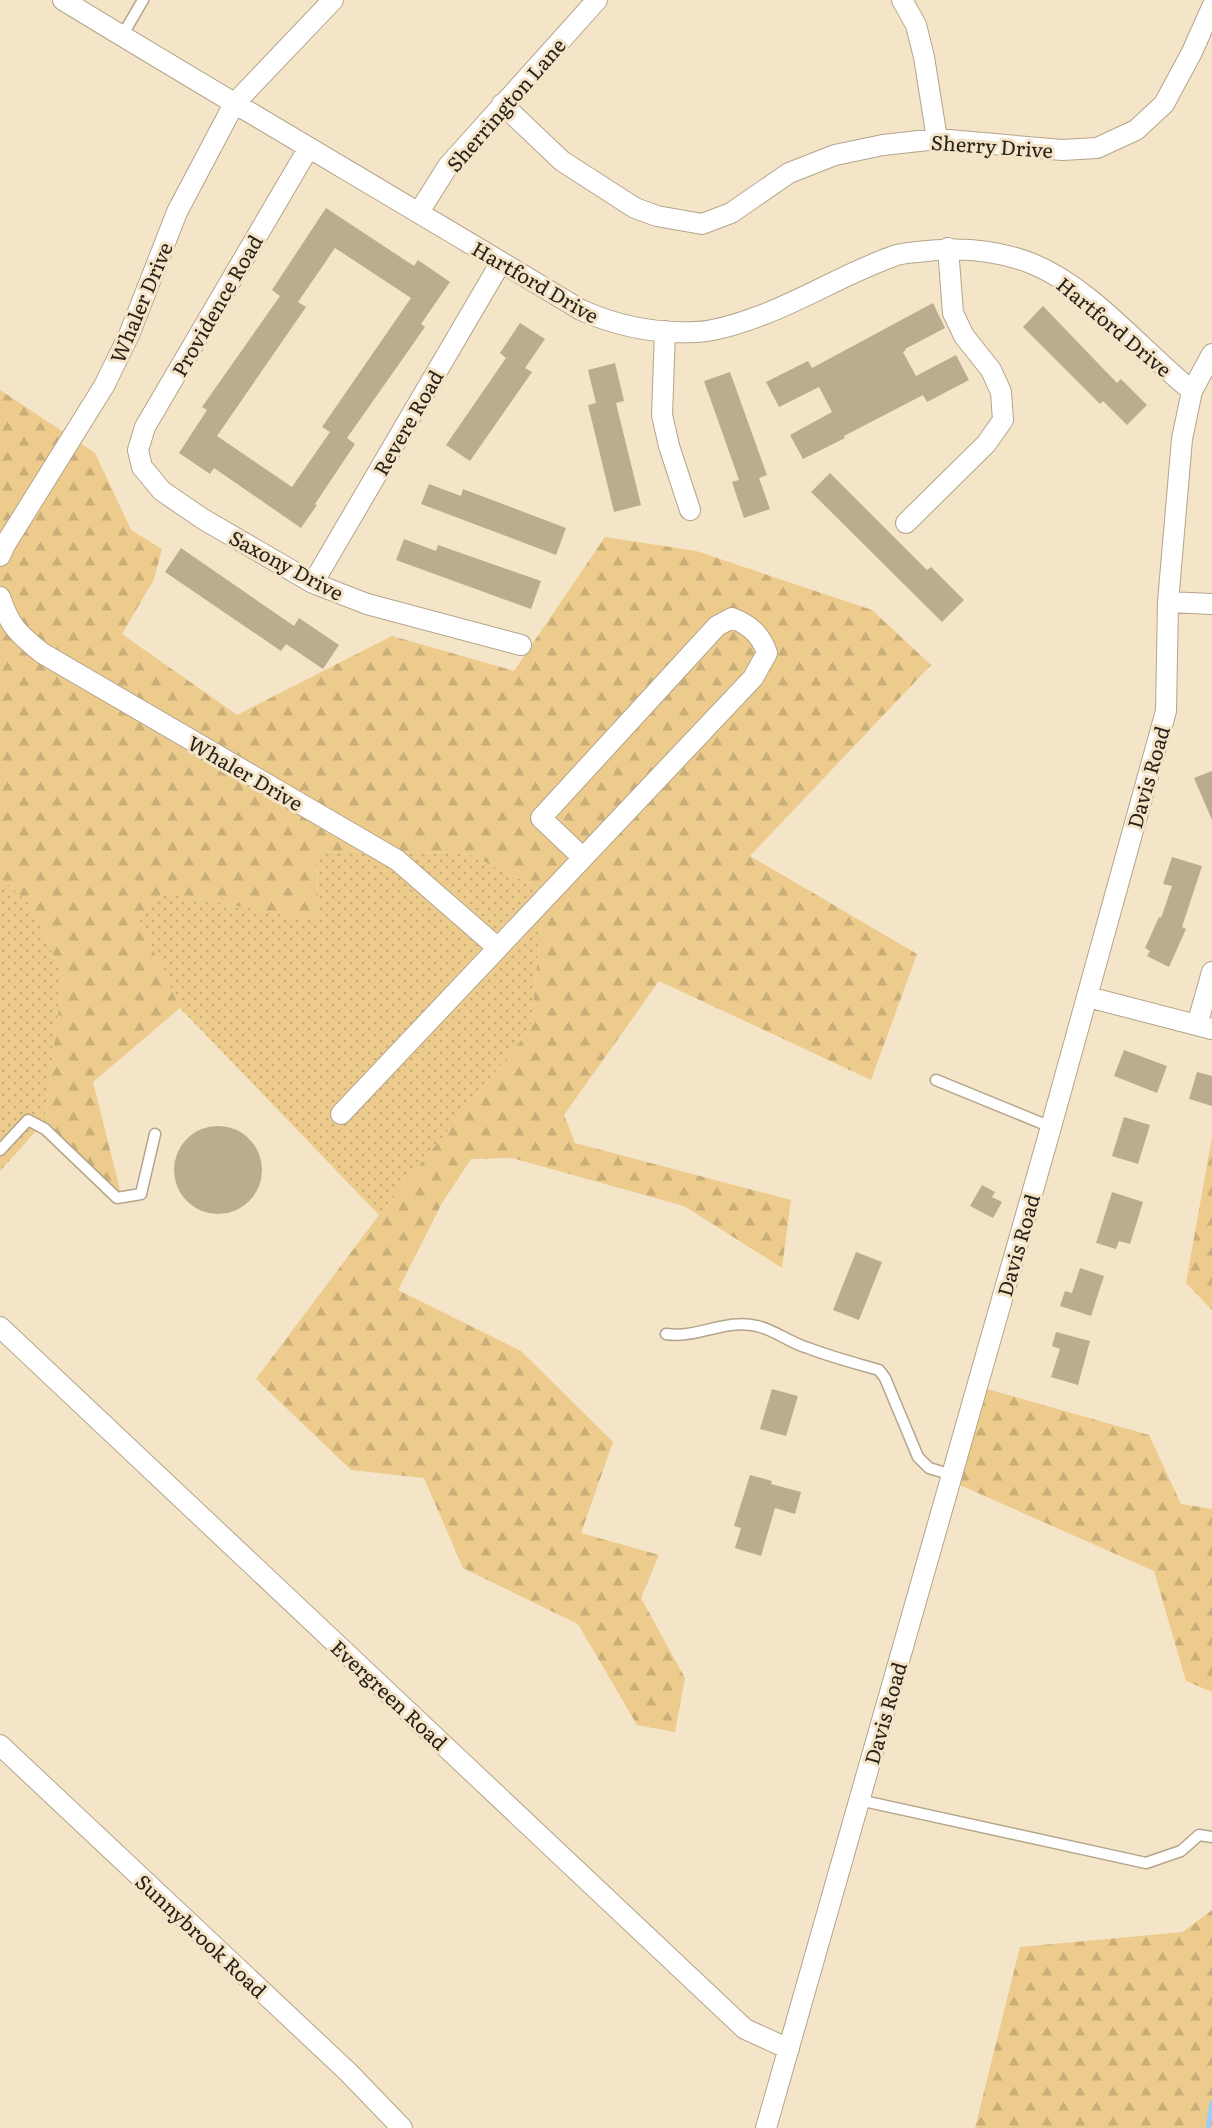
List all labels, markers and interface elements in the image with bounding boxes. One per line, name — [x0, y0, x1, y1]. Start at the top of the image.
street label: Sherrington Lane — [438, 30, 572, 178]
street label: Sherry Drive — [930, 126, 1054, 164]
street label: Providence Road — [163, 229, 269, 381]
street label: Hartford Drive — [467, 233, 605, 329]
street label: Whaler Drive — [101, 237, 179, 367]
street label: Hartford Drive — [1051, 269, 1179, 383]
street label: Revere Road — [365, 364, 449, 480]
street label: Saxony Drive — [225, 521, 349, 607]
street label: Davis Road — [1118, 722, 1176, 832]
street label: Whaler Drive — [183, 727, 309, 817]
street label: Davis Road — [988, 1190, 1046, 1300]
street label: Evergreen Road — [325, 1632, 455, 1756]
street label: Davis Road — [855, 1658, 913, 1768]
street label: Sunnybrook Road — [130, 1866, 274, 2004]

